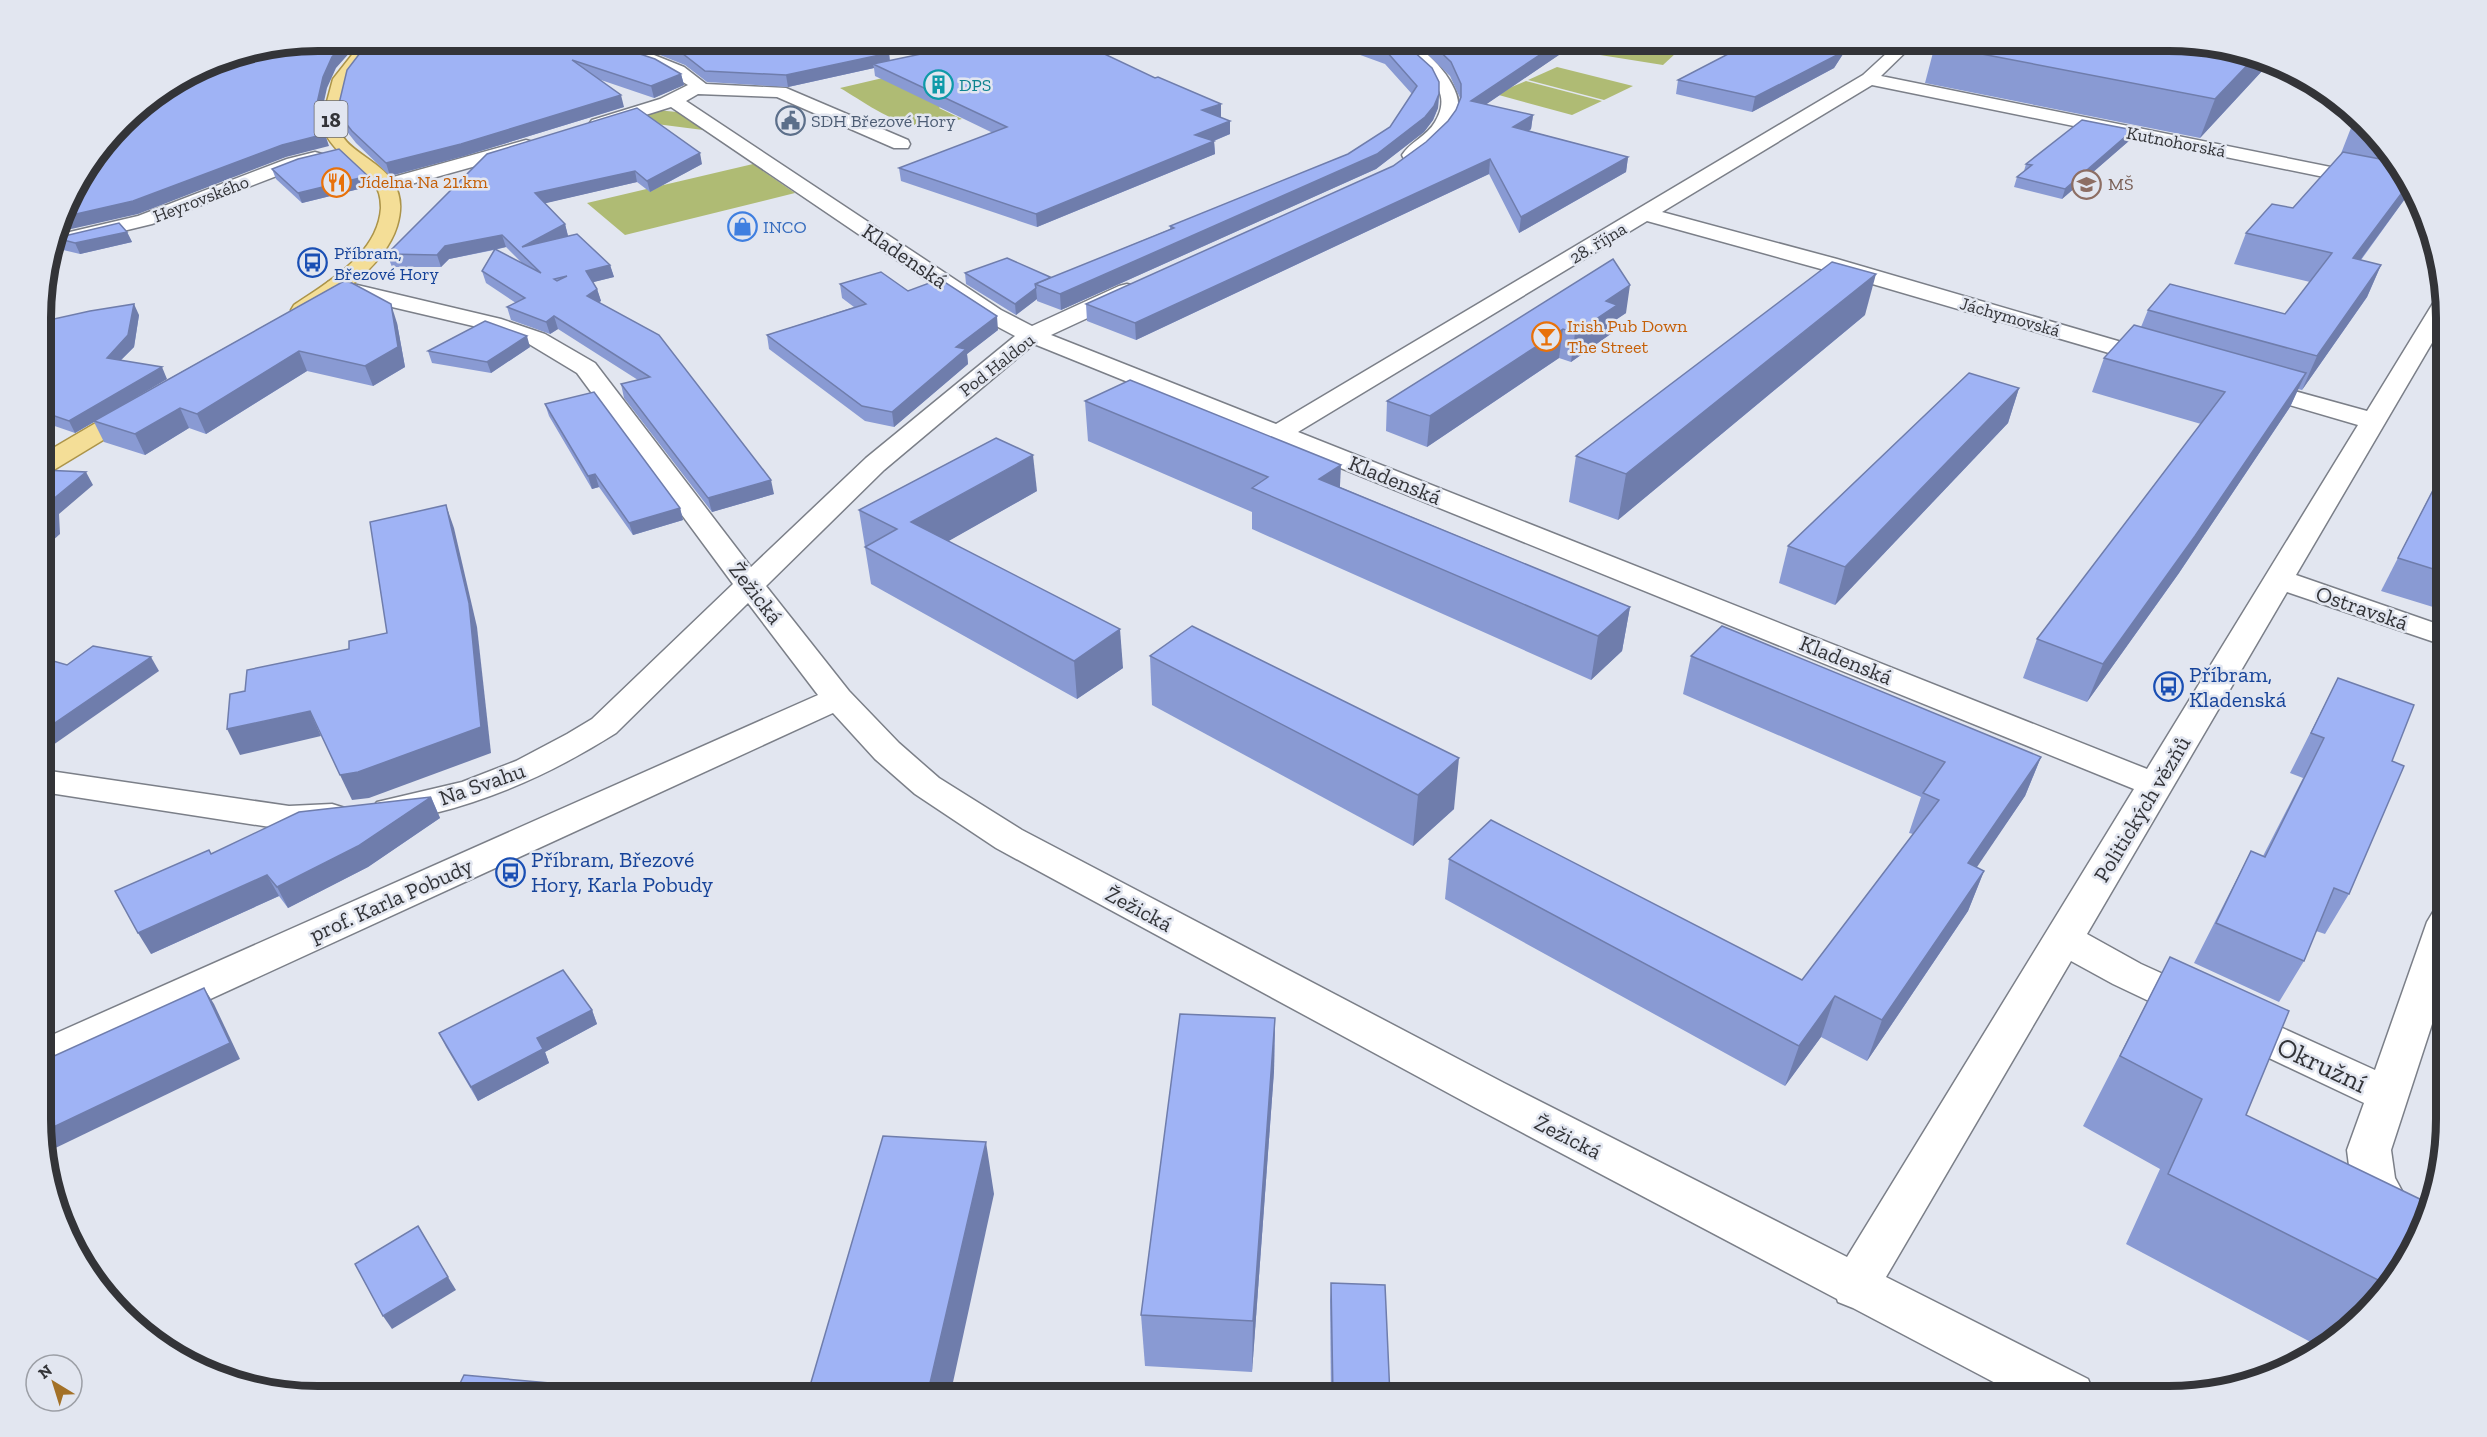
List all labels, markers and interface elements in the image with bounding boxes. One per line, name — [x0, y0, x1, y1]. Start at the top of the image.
building icon: DPS — [922, 69, 954, 101]
place label: DPS — [959, 74, 991, 96]
road number: 18 — [314, 101, 348, 137]
public building icon: SDH Březové Hory — [774, 105, 806, 137]
place label: SDH Březové Hory — [811, 110, 956, 132]
street label: Kutnohorská — [2125, 122, 2228, 162]
restaurant icon: Jídelna Na 21.km — [321, 166, 353, 198]
school or university icon: MŠ — [2071, 168, 2103, 200]
street label: Heyrovského — [150, 171, 252, 227]
place label: Jídelna Na 21.km — [358, 171, 488, 193]
place label: MŠ — [2108, 173, 2133, 195]
shop icon: INCO — [726, 211, 758, 243]
place label: INCO — [763, 216, 807, 238]
street label: 28. října — [1565, 217, 1631, 269]
street label: Kladenská — [857, 218, 953, 295]
place label: Příbram, Březové Hory — [334, 242, 440, 285]
bus stop icon: Příbram, Březové Hory — [297, 247, 329, 279]
street label: Jáchymovská — [1957, 292, 2063, 342]
place label: Irish Pub Down The Street — [1567, 315, 1688, 358]
bar icon: Irish Pub Down The Street — [1530, 320, 1562, 352]
street label: Pod Haldou — [955, 329, 1039, 401]
street label: Kladenská — [1345, 449, 1446, 511]
street label: Žežická — [723, 556, 789, 630]
street label: Ostravská — [2312, 580, 2412, 636]
street label: Kladenská — [1796, 629, 1897, 691]
place label: Příbram, Kladenská — [2189, 661, 2287, 713]
bus stop icon: Příbram, Kladenská — [2152, 671, 2184, 703]
street label: Politických vězňů — [2088, 731, 2196, 887]
street label: Na Svahu — [435, 756, 529, 811]
place label: Příbram, Březové Hory, Karla Pobudy — [531, 846, 714, 898]
street label: prof. Karla Pobudy — [305, 852, 477, 948]
bus stop icon: Příbram, Březové Hory, Karla Pobudy — [494, 856, 526, 888]
street label: Žežická — [1101, 880, 1177, 938]
street label: Okružní — [2272, 1030, 2372, 1100]
street label: Žežická — [1530, 1109, 1606, 1165]
north arrow — [24, 1353, 84, 1413]
text: N — [34, 1360, 56, 1383]

